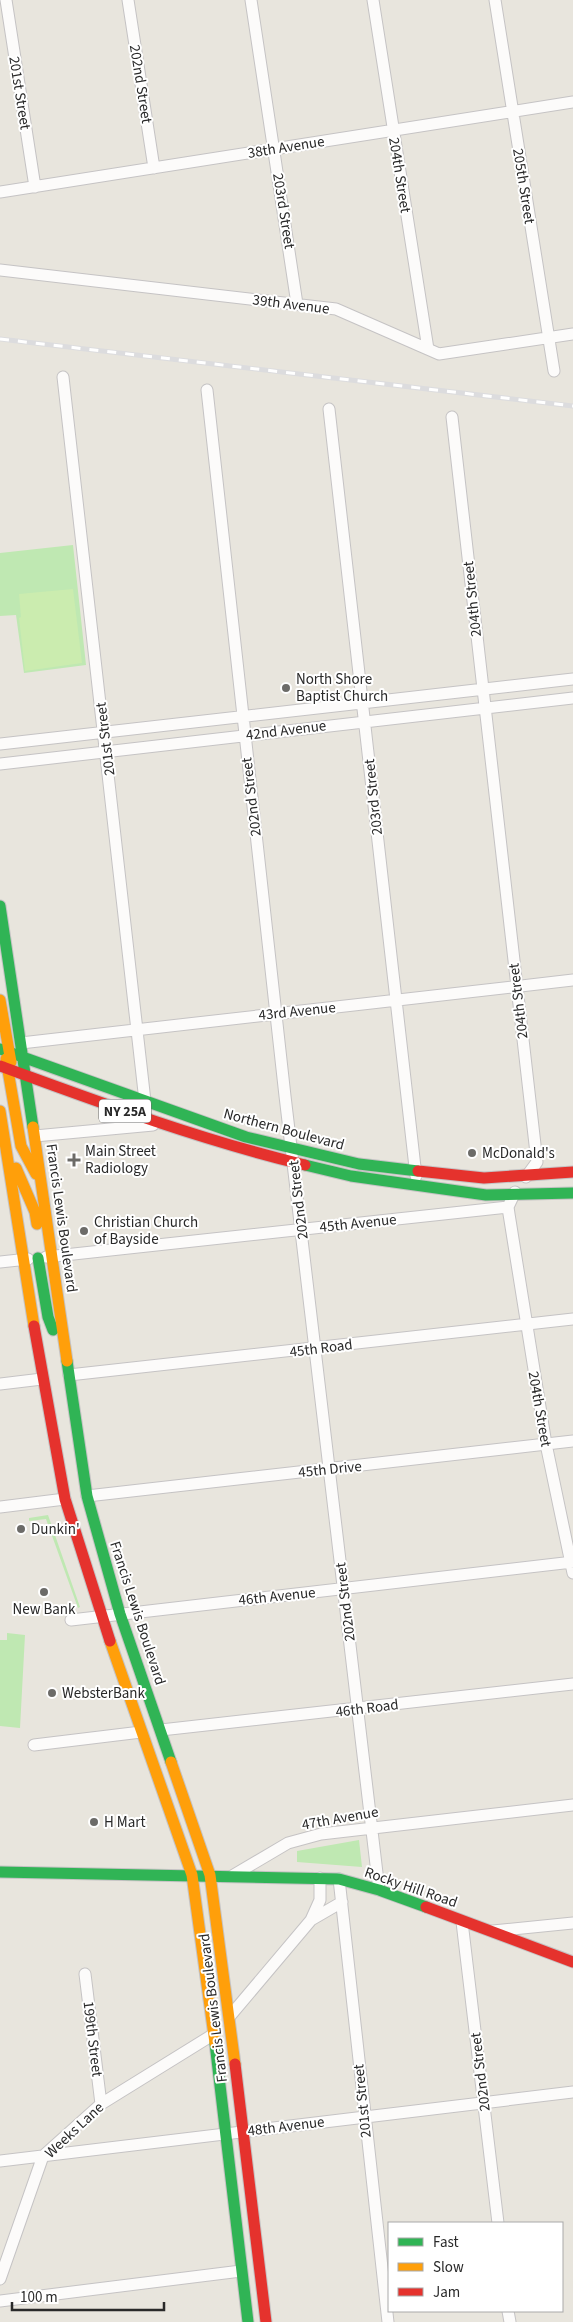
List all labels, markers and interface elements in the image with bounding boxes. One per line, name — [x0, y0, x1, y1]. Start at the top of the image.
street label: 202nd Street — [124, 43, 157, 125]
street label: 201st Street — [3, 55, 36, 131]
street label: 38th Avenue — [246, 131, 326, 164]
street label: 204th Street — [383, 136, 416, 214]
street label: 205th Street — [507, 147, 540, 225]
street label: 203rd Street — [267, 172, 300, 250]
street label: 39th Avenue — [251, 289, 331, 320]
street label: 204th Street — [458, 560, 487, 638]
place label: North Shore Baptist Church — [296, 669, 388, 707]
marker: North Shore Baptist Church — [280, 682, 292, 694]
street label: 201st Street — [91, 701, 120, 777]
street label: 42nd Avenue — [245, 715, 327, 746]
street label: 202nd Street — [236, 756, 267, 838]
street label: 203rd Street — [359, 758, 388, 836]
street label: 204th Street — [503, 962, 534, 1040]
street label: 43rd Avenue — [257, 997, 337, 1026]
road number: NY 25A — [99, 1100, 151, 1122]
street label: Northern Boulevard — [221, 1103, 347, 1156]
place label: Main Street Radiology — [85, 1141, 156, 1179]
street label: Francis Lewis Boulevard — [41, 1142, 82, 1294]
place label: McDonald's — [482, 1143, 555, 1164]
marker: McDonald's — [466, 1147, 478, 1159]
marker: Main Street Radiology — [67, 1153, 81, 1167]
street label: 202nd Street — [283, 1159, 314, 1241]
street label: 45th Avenue — [318, 1209, 398, 1238]
place label: Christian Church of Bayside — [94, 1212, 198, 1250]
marker: Christian Church of Bayside — [78, 1225, 90, 1237]
street label: 45th Road — [288, 1334, 354, 1363]
street label: 204th Street — [523, 1370, 556, 1448]
street label: 45th Drive — [297, 1456, 363, 1483]
place label: Dunkin' — [31, 1519, 80, 1540]
marker: Dunkin' — [15, 1523, 27, 1535]
street label: Francis Lewis Boulevard — [104, 1539, 171, 1688]
street label: 202nd Street — [330, 1561, 361, 1643]
street label: 46th Avenue — [237, 1582, 317, 1611]
marker: New Bank — [38, 1586, 50, 1598]
place label: New Bank — [12, 1599, 76, 1620]
place label: WebsterBank — [62, 1683, 146, 1704]
marker: WebsterBank — [46, 1687, 58, 1699]
street label: 46th Road — [334, 1694, 400, 1723]
street label: 47th Avenue — [300, 1801, 380, 1836]
place label: H Mart — [104, 1812, 146, 1833]
marker: H Mart — [88, 1816, 100, 1828]
street label: Rocky Hill Road — [362, 1862, 460, 1913]
street label: Francis Lewis Boulevard — [194, 1932, 233, 2084]
street label: 199th Street — [77, 2000, 108, 2078]
street label: 202nd Street — [465, 2031, 496, 2113]
street label: 201st Street — [348, 2063, 377, 2139]
street label: Weeks Lane — [40, 2097, 109, 2163]
street label: 48th Avenue — [246, 2111, 326, 2142]
legend — [388, 2222, 563, 2312]
text: Fast — [433, 2232, 459, 2253]
text: Slow — [433, 2257, 464, 2278]
scale bar — [12, 2280, 165, 2312]
text: Jam — [433, 2282, 460, 2303]
text: 100 m — [20, 2287, 58, 2308]

